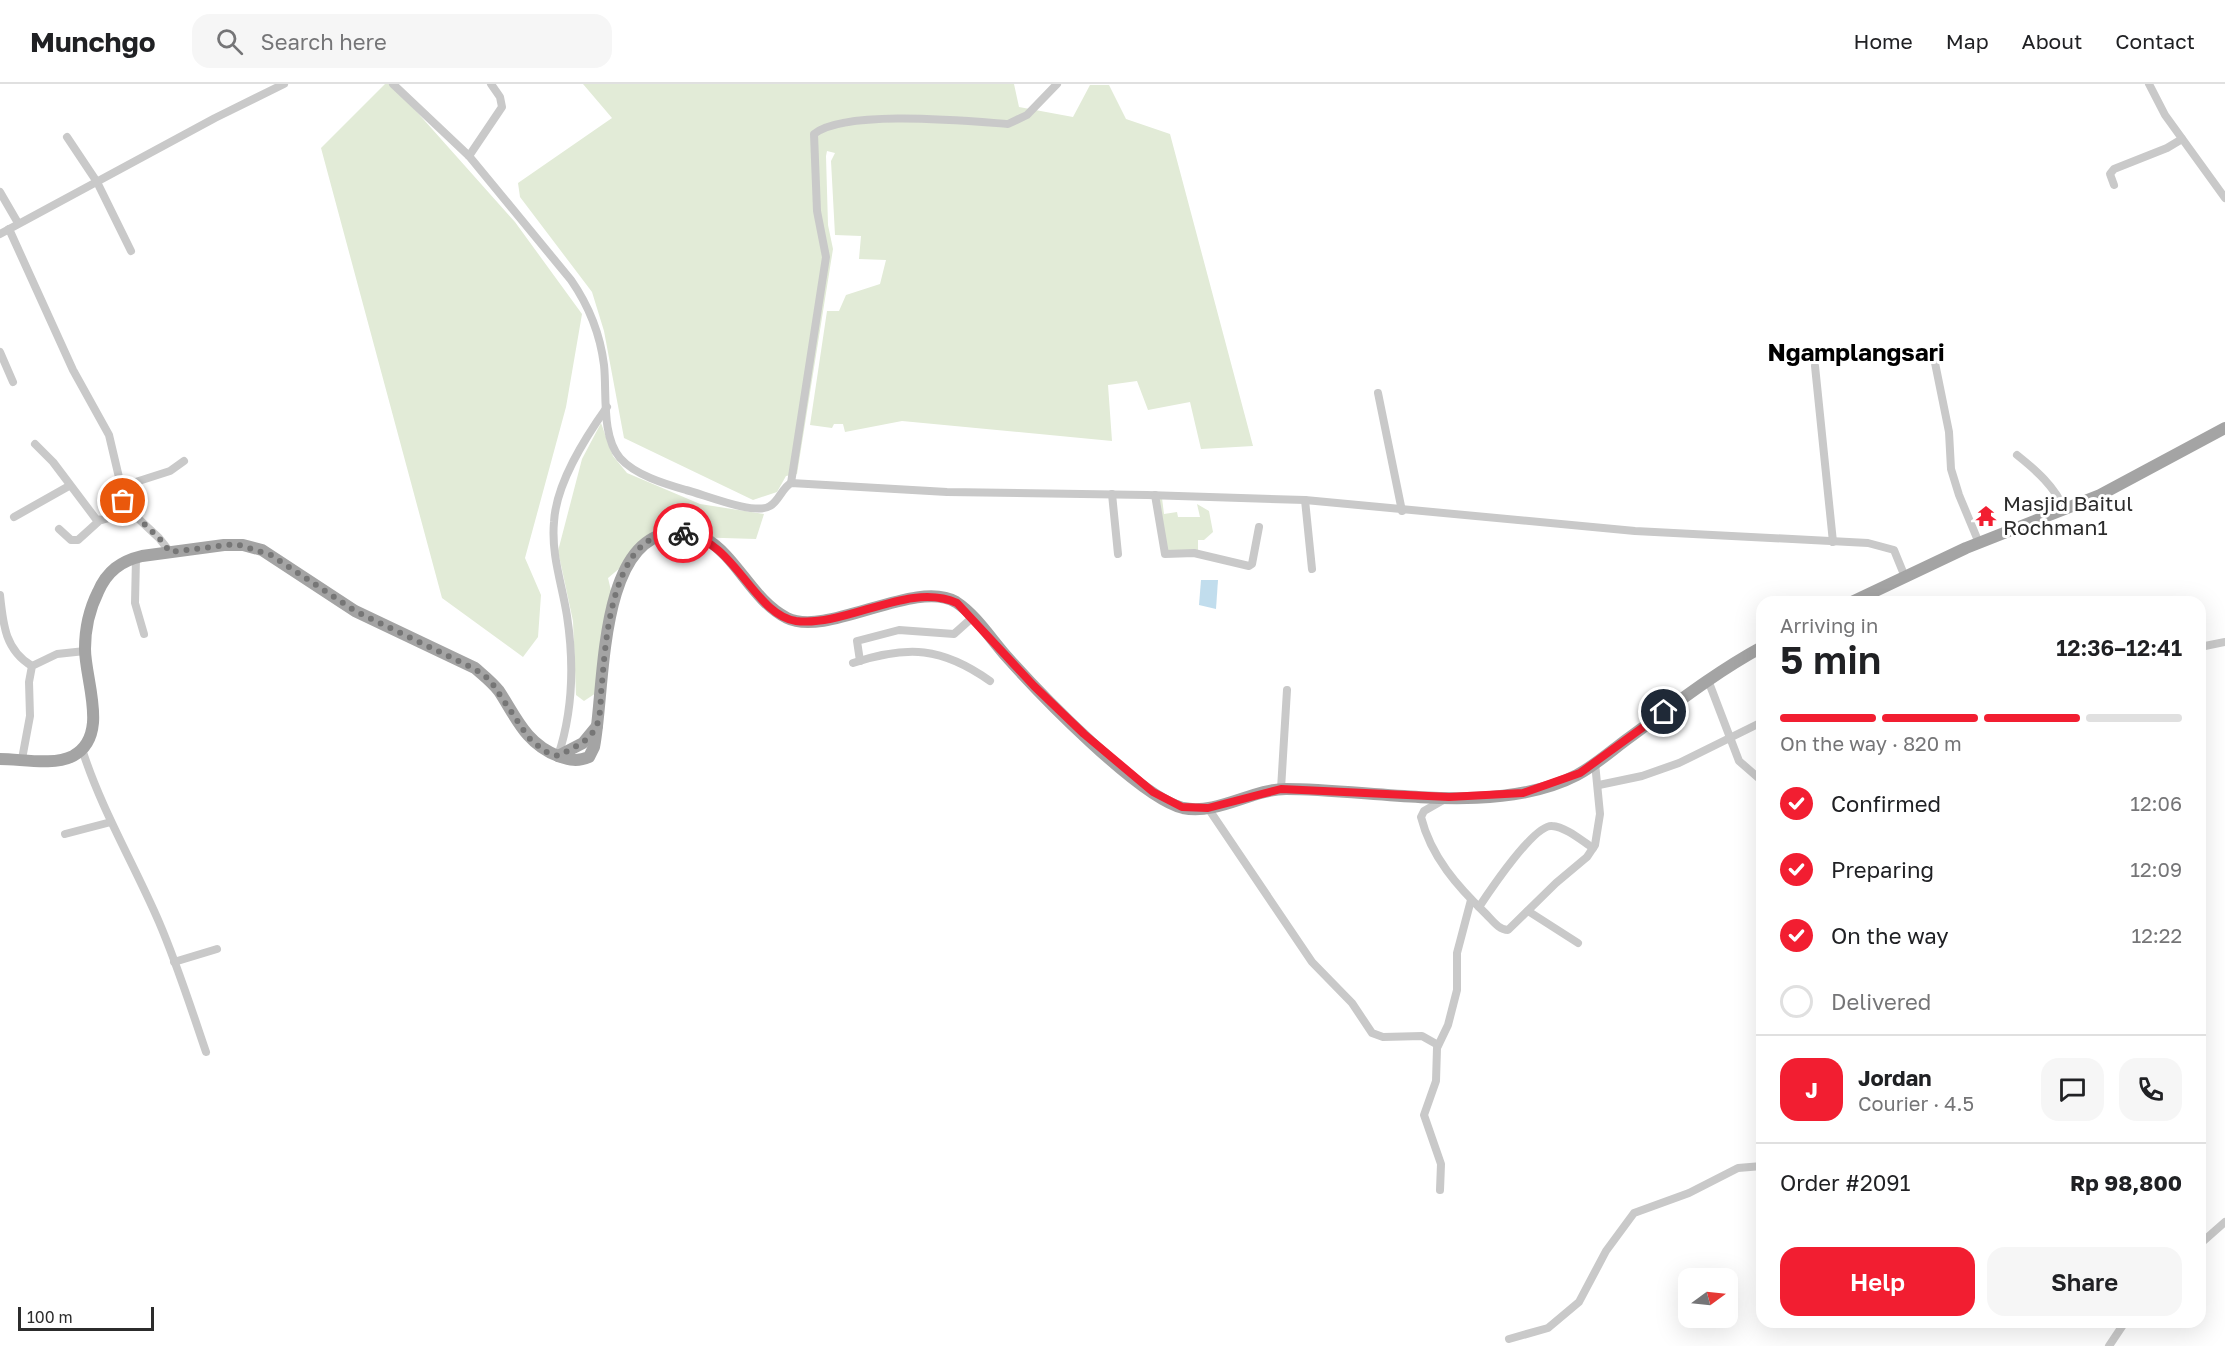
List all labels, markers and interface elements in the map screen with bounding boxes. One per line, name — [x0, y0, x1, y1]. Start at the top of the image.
search box — [192, 14, 612, 68]
text: Munchgo — [30, 25, 156, 58]
icon: search — [213, 25, 246, 58]
text: Search here — [261, 28, 387, 55]
text: Home — [1853, 28, 1913, 54]
text: Map — [1946, 28, 1989, 54]
text: About — [2022, 28, 2082, 54]
text: Contact — [2115, 28, 2195, 54]
district label: Ngamplangsari — [1767, 337, 1945, 366]
pin — [97, 475, 148, 526]
icon: bag — [106, 484, 139, 517]
place label: Masjid Baitul Rochman1 — [2003, 490, 2133, 540]
courier — [653, 503, 713, 563]
temple icon: Masjid Baitul Rochman1 — [1974, 504, 1998, 528]
icon: bike — [667, 517, 700, 550]
text: Arriving in — [1780, 613, 1878, 637]
text: 12:36–12:41 — [2056, 634, 2182, 661]
text: 5 min — [1780, 636, 1881, 683]
pin — [1638, 686, 1689, 737]
icon: home — [1647, 695, 1680, 728]
text: On the way · 820 m — [1780, 731, 1962, 755]
icon: check — [1780, 787, 1813, 820]
text: Confirmed — [1831, 790, 1941, 817]
text: 12:06 — [2130, 791, 2182, 815]
icon: check — [1780, 853, 1813, 886]
text: Preparing — [1831, 856, 1934, 883]
text: 12:09 — [2130, 857, 2182, 881]
icon: check — [1780, 919, 1813, 952]
text: On the way — [1831, 922, 1949, 949]
text: 12:22 — [2132, 923, 2182, 947]
text: Delivered — [1831, 988, 1931, 1015]
button: chat — [2041, 1058, 2104, 1121]
button: phone — [2119, 1058, 2182, 1121]
text: Jordan — [1858, 1064, 1932, 1091]
text: J — [1805, 1076, 1818, 1103]
text: Courier · 4.5 — [1858, 1091, 1974, 1115]
text: Order #2091 — [1780, 1169, 1910, 1196]
text: Rp 98,800 — [2070, 1169, 2182, 1196]
button: Help — [1780, 1247, 1975, 1316]
button: Share — [1987, 1247, 2182, 1316]
north arrow — [1678, 1268, 1738, 1328]
map controls — [1678, 1268, 1738, 1328]
scale bar — [18, 1304, 154, 1332]
text: 100 m — [27, 1307, 73, 1327]

